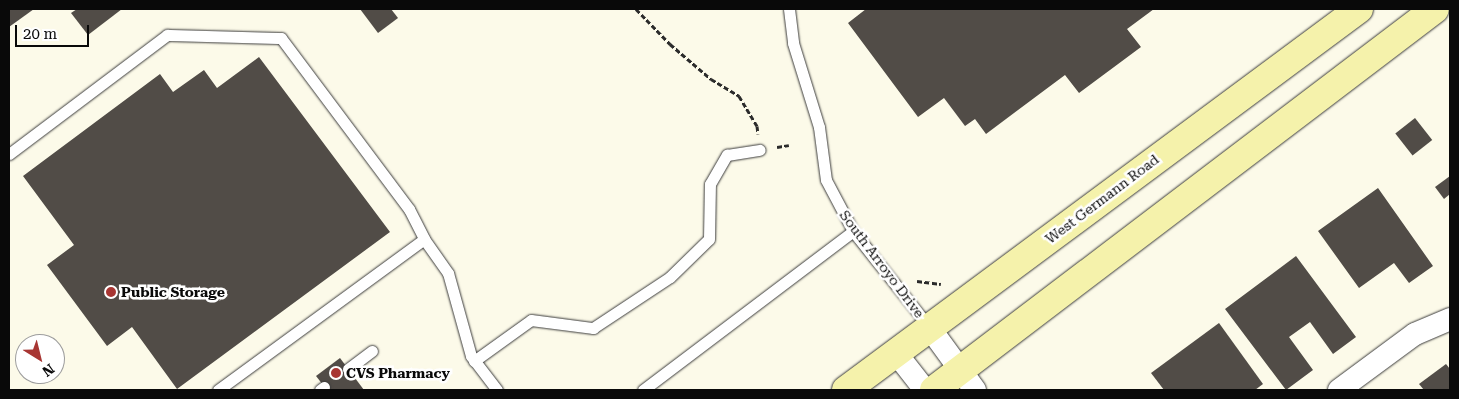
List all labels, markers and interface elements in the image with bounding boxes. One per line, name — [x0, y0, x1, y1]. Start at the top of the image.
scale bar — [18, 15, 91, 47]
text: 20 m — [23, 25, 57, 43]
street label: West Germann Road — [1042, 151, 1162, 247]
street label: South Arroyo Drive — [836, 207, 928, 321]
place label: Public Storage — [121, 284, 225, 300]
marker: Public Storage — [105, 286, 117, 298]
north arrow — [15, 334, 65, 384]
text: N — [39, 361, 57, 380]
place label: CVS Pharmacy — [346, 365, 450, 381]
marker: CVS Pharmacy — [330, 367, 342, 379]

